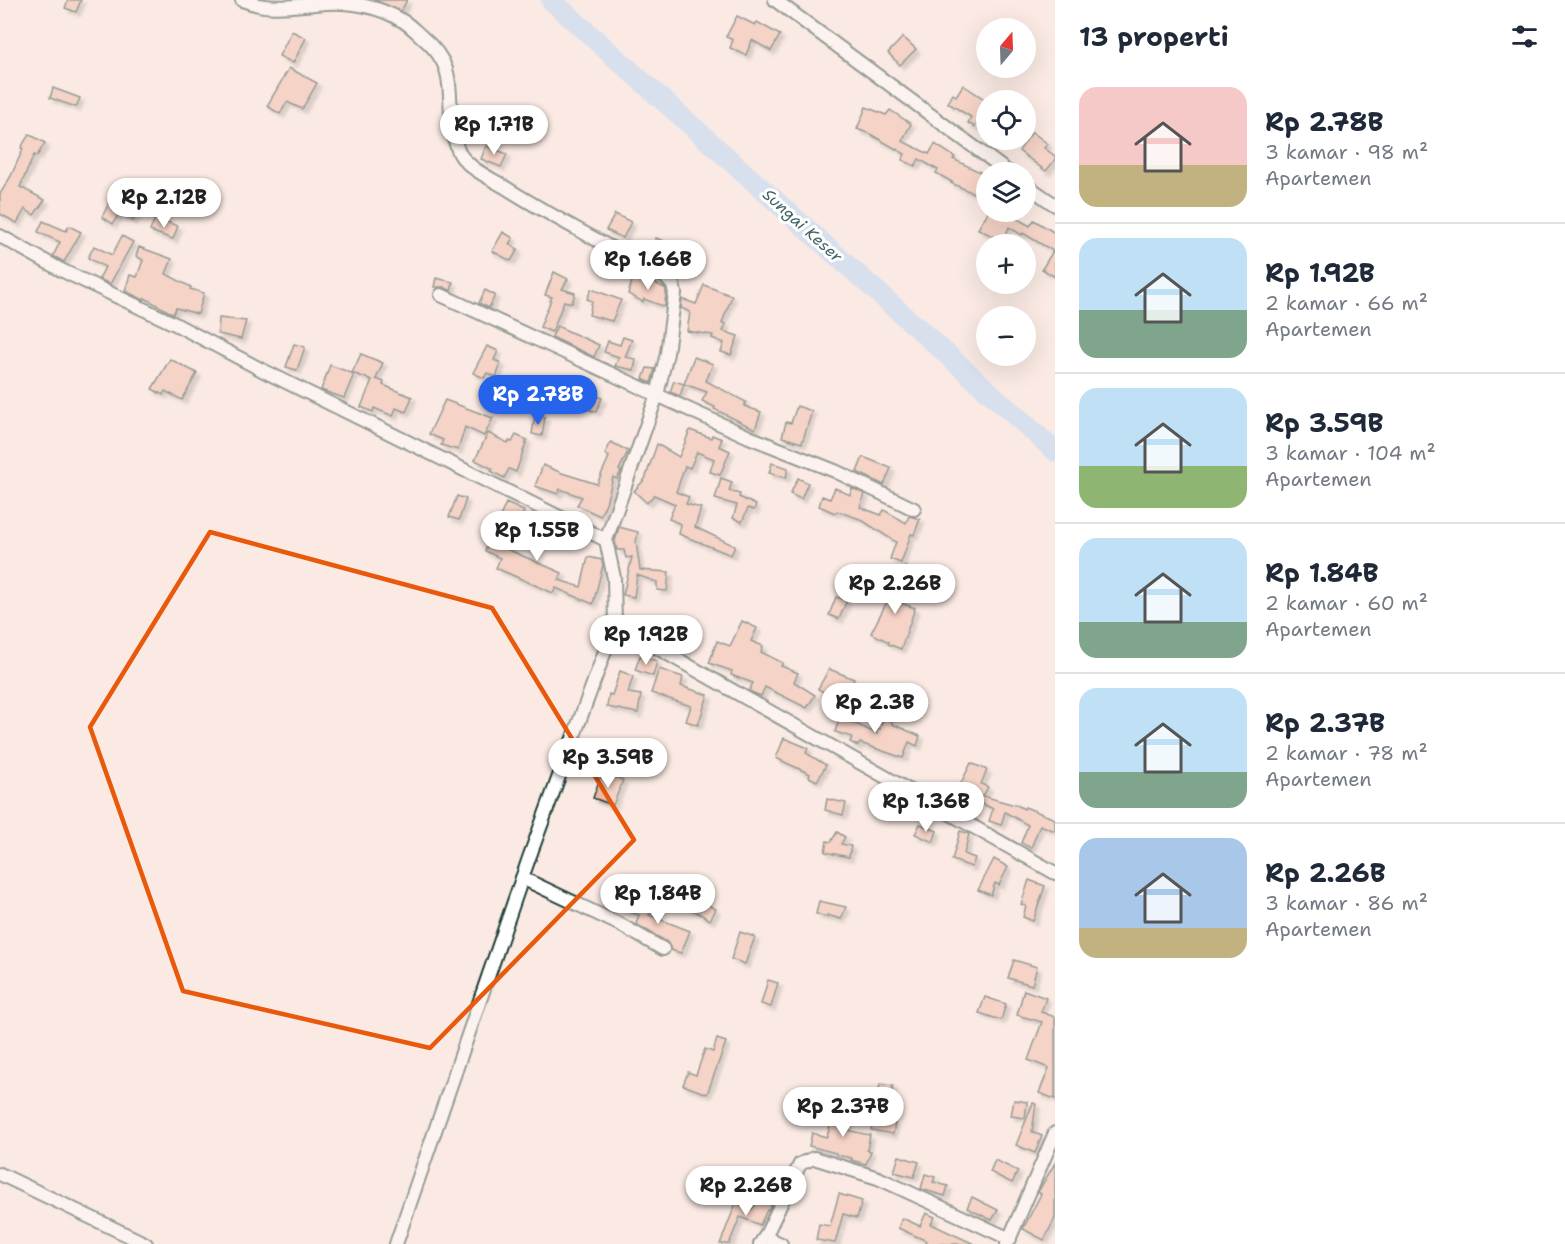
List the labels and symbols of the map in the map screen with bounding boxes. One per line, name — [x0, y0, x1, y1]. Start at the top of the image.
north arrow — [976, 18, 1036, 78]
pin: Rp 1.71B — [432, 105, 556, 156]
pin: Rp 2.12B — [102, 178, 226, 229]
water label: Sungai Keser — [758, 184, 847, 267]
pin: Rp 1.66B — [586, 240, 710, 291]
pin: Rp 2.78B — [476, 375, 600, 426]
pin: Rp 1.55B — [475, 511, 599, 562]
pin: Rp 2.26B — [833, 564, 957, 615]
pin: Rp 1.92B — [584, 615, 708, 666]
pin: Rp 2.3B — [820, 683, 930, 734]
pin: Rp 3.59B — [546, 738, 670, 789]
pin: Rp 1.36B — [864, 782, 988, 833]
pin: Rp 1.84B — [596, 874, 720, 925]
pin: Rp 2.37B — [781, 1087, 905, 1138]
pin: Rp 2.26B — [684, 1166, 808, 1217]

